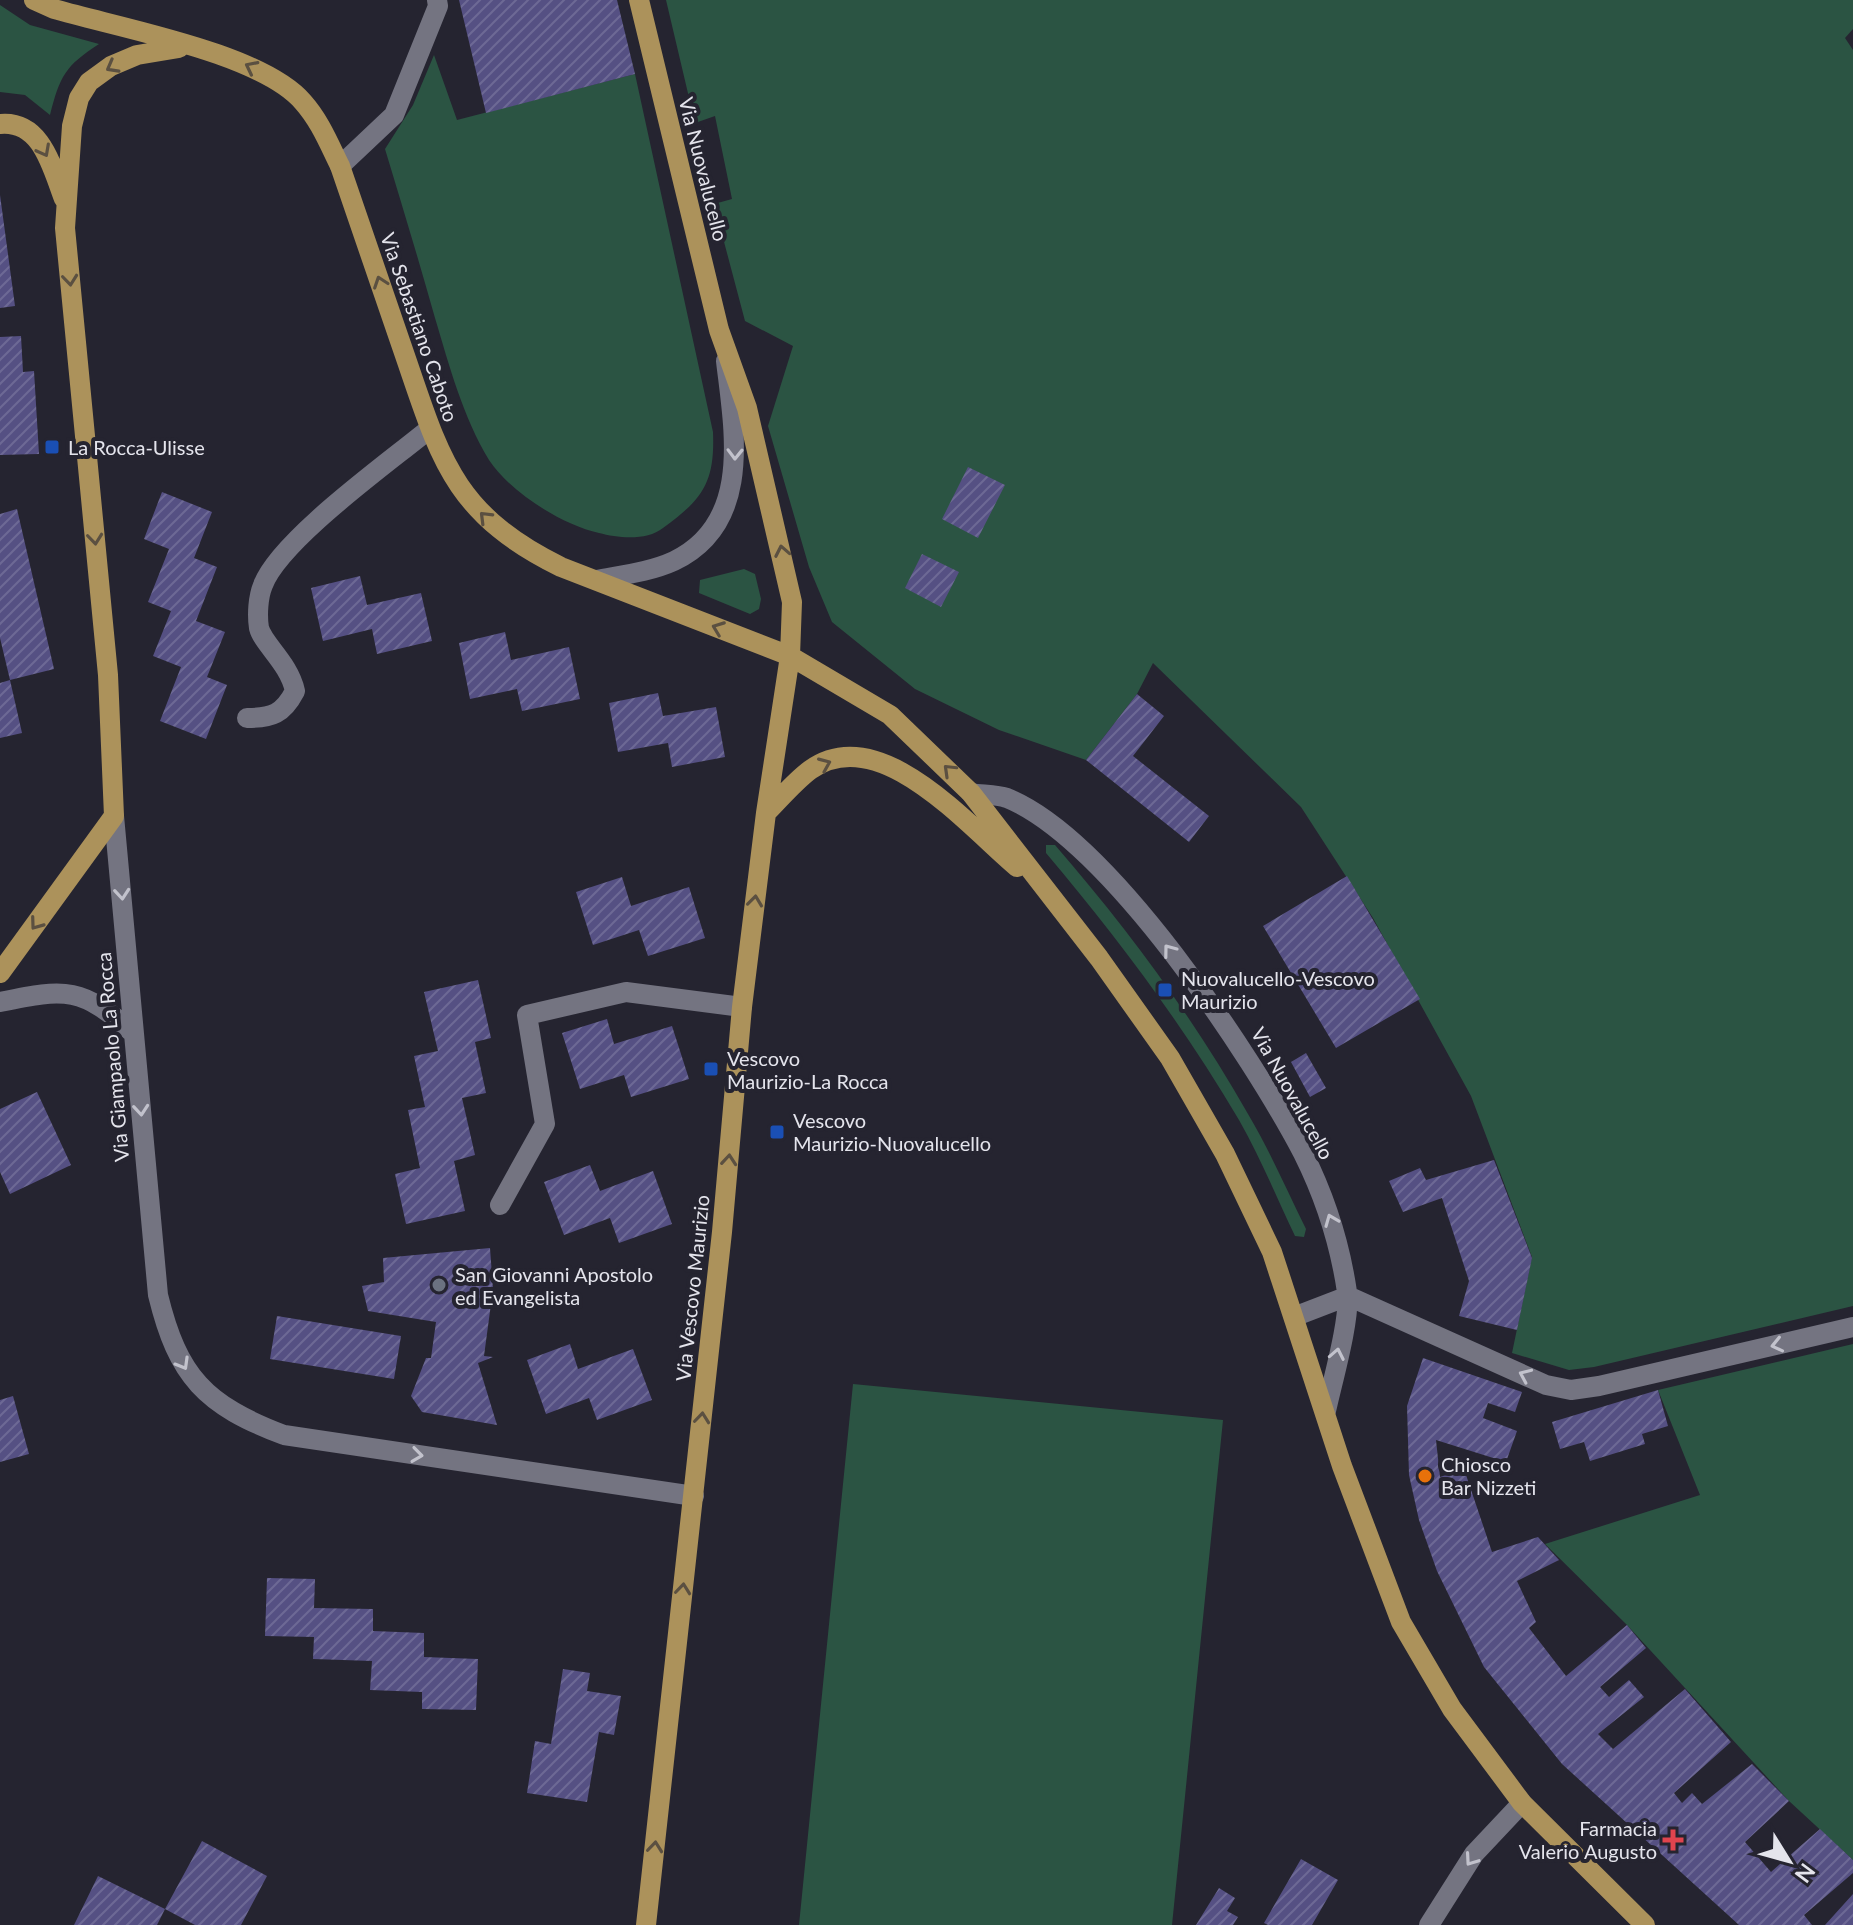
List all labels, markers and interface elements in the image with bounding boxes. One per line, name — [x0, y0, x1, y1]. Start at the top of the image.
one-way arrow — [107, 57, 121, 73]
one-way arrow — [244, 62, 259, 77]
street label: Via Nuovalucello — [675, 95, 733, 243]
one-way arrow — [34, 143, 49, 157]
street label: Via Sebastiano Caboto — [376, 229, 464, 425]
one-way arrow — [61, 274, 78, 287]
one-way arrow — [373, 276, 390, 290]
place label: La Rocca-Ulisse — [68, 435, 205, 459]
marker: La Rocca-Ulisse — [43, 438, 61, 456]
one-way arrow — [726, 448, 744, 461]
one-way arrow — [480, 512, 494, 526]
one-way arrow — [86, 533, 103, 546]
one-way arrow — [774, 545, 791, 559]
one-way arrow — [712, 621, 726, 638]
one-way arrow — [817, 757, 831, 773]
one-way arrow — [944, 764, 958, 779]
one-way arrow — [113, 887, 130, 900]
one-way arrow — [747, 894, 764, 907]
one-way arrow — [31, 916, 46, 930]
one-way arrow — [1165, 945, 1179, 959]
street label: Via Giampaolo La Rocca — [91, 951, 133, 1163]
place label: Nuovalucello-Vescovo Maurizio — [1181, 966, 1375, 1013]
marker: Nuovalucello-Vescovo Maurizio — [1156, 981, 1174, 999]
street label: Via Nuovalucello — [1247, 1023, 1339, 1163]
place label: Vescovo Maurizio-La Rocca — [727, 1046, 888, 1093]
marker: Vescovo Maurizio-La Rocca — [702, 1060, 720, 1078]
one-way arrow — [132, 1104, 149, 1117]
place label: Vescovo Maurizio-Nuovalucello — [793, 1108, 991, 1155]
marker: Vescovo Maurizio-Nuovalucello — [768, 1123, 786, 1141]
one-way arrow — [720, 1153, 737, 1166]
street label: Via Vescovo Maurizio — [670, 1194, 714, 1382]
one-way arrow — [1324, 1214, 1340, 1228]
place label: San Giovanni Apostolo ed Evangelista — [455, 1262, 653, 1309]
marker: San Giovanni Apostolo ed Evangelista — [430, 1276, 448, 1294]
one-way arrow — [1771, 1335, 1784, 1352]
one-way arrow — [1328, 1347, 1345, 1360]
one-way arrow — [173, 1355, 189, 1370]
one-way arrow — [1518, 1369, 1533, 1385]
one-way arrow — [694, 1411, 711, 1424]
one-way arrow — [410, 1446, 423, 1463]
place label: Chiosco Bar Nizzeti — [1441, 1452, 1536, 1499]
marker: Chiosco Bar Nizzeti — [1416, 1467, 1434, 1485]
one-way arrow — [675, 1582, 692, 1595]
place label: Farmacia Valerio Augusto — [1519, 1816, 1657, 1863]
north arrow — [1749, 1821, 1829, 1901]
marker: Farmacia Valerio Augusto — [1664, 1831, 1682, 1849]
one-way arrow — [646, 1841, 663, 1854]
one-way arrow — [1466, 1852, 1480, 1866]
text: N — [1789, 1858, 1821, 1888]

